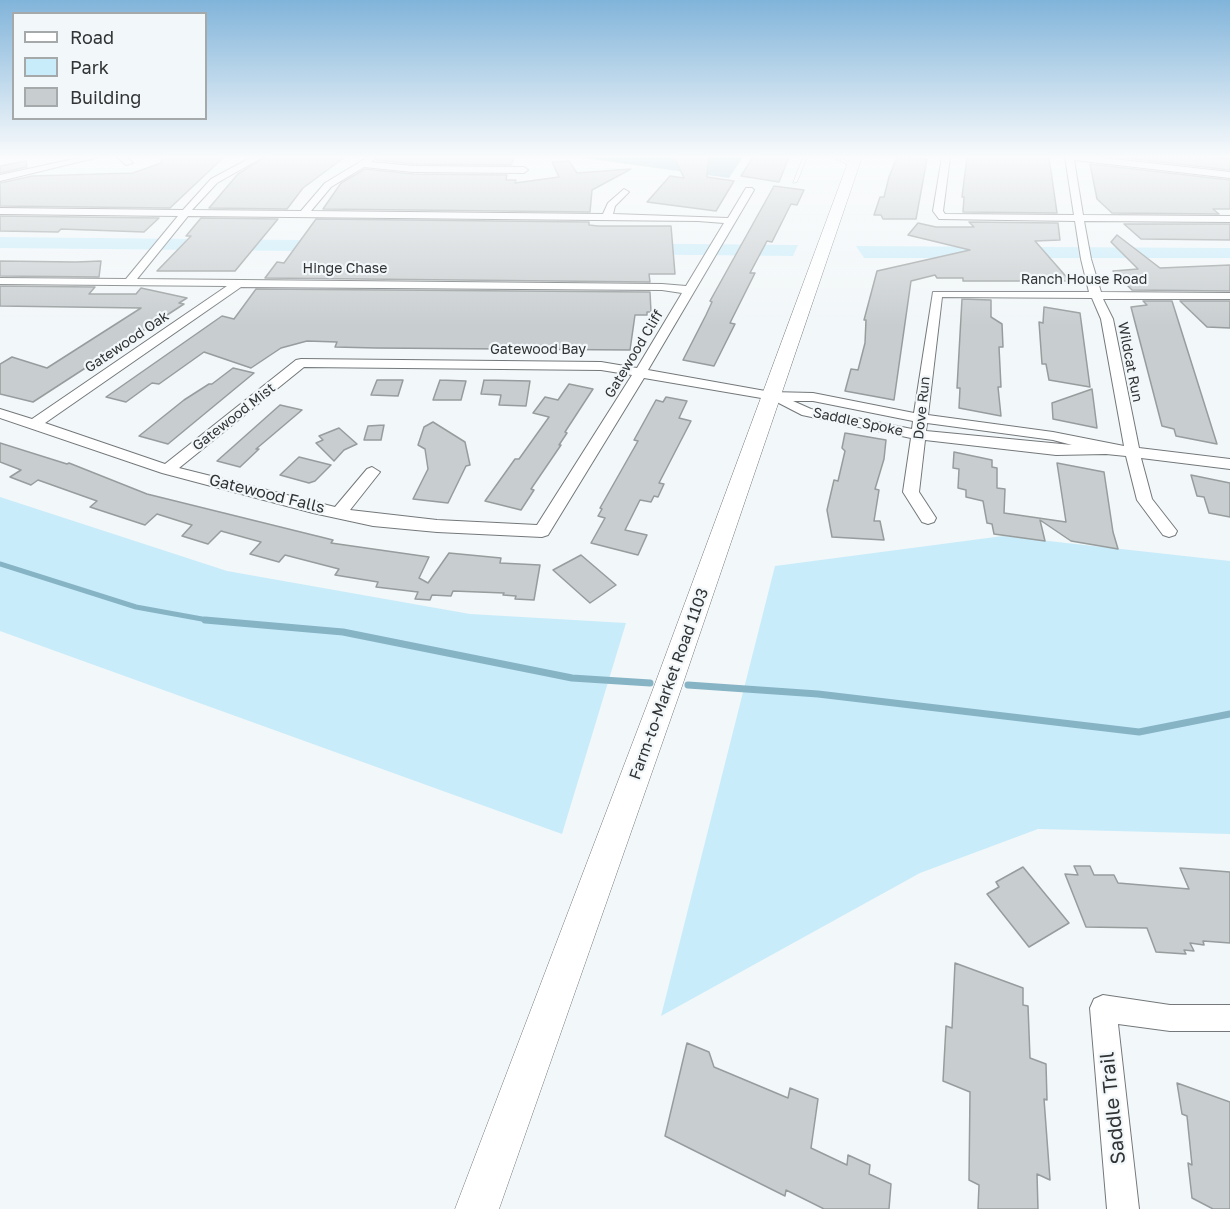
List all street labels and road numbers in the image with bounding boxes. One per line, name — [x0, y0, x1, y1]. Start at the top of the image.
street label: Hinge Chase — [303, 261, 387, 277]
street label: Ranch House Road — [1021, 272, 1147, 288]
street label: Gatewood Cliff — [601, 307, 667, 401]
street label: Gatewood Oak — [82, 308, 172, 376]
street label: Wildcat Run — [1114, 321, 1146, 403]
street label: Gatewood Bay — [490, 342, 586, 358]
street label: Dove Run — [910, 376, 934, 440]
street label: Gatewood Mist — [189, 380, 279, 454]
street label: Saddle Spoke — [811, 404, 905, 440]
street label: Gatewood Falls — [207, 470, 327, 518]
street label: Farm-to-Market Road 1103 — [625, 586, 713, 782]
street label: Saddle Trail — [1095, 1051, 1131, 1165]

